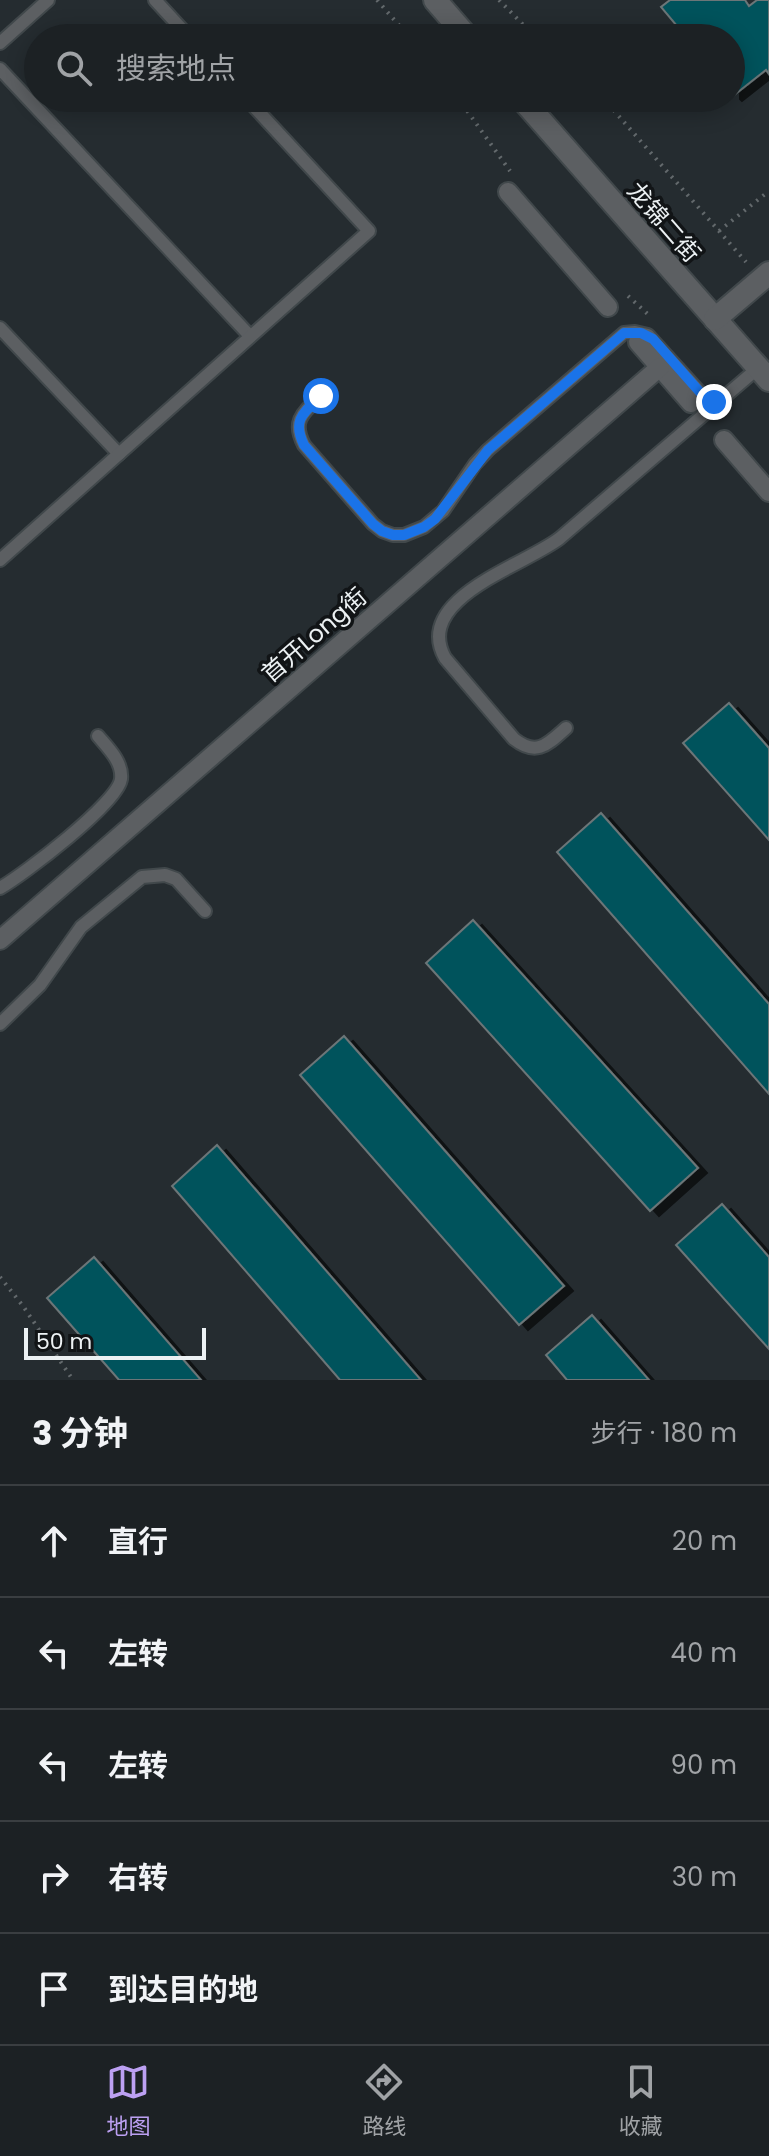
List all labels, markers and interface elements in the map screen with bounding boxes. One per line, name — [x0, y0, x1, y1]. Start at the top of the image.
search box — [24, 24, 745, 112]
icon: search — [52, 46, 96, 90]
text: 搜索地点 — [116, 47, 236, 90]
street label: 龙锦二街 — [620, 175, 708, 269]
route start — [303, 378, 339, 414]
route end — [696, 384, 732, 420]
street label: 首开Long街 — [254, 580, 374, 690]
scale bar — [24, 1324, 206, 1360]
text: 50 m — [36, 1326, 92, 1357]
text: 3 分钟 — [32, 1409, 128, 1457]
text: 步行 · 180 m — [591, 1415, 737, 1451]
icon: ahead — [32, 1519, 76, 1563]
text: 直行 — [108, 1520, 168, 1563]
text: 20 m — [672, 1523, 737, 1559]
icon: left — [32, 1631, 76, 1675]
text: 左转 — [108, 1632, 168, 1675]
text: 40 m — [671, 1635, 737, 1671]
icon: left — [32, 1743, 76, 1787]
text: 左转 — [108, 1744, 168, 1787]
text: 90 m — [671, 1747, 737, 1783]
icon: right — [32, 1855, 76, 1899]
text: 右转 — [108, 1856, 168, 1899]
text: 30 m — [672, 1859, 737, 1895]
icon: arrive — [32, 1967, 76, 2011]
text: 到达目的地 — [108, 1968, 258, 2011]
tab: 地图 — [106, 2060, 150, 2143]
tab: 路线 — [362, 2060, 407, 2143]
tab: 收藏 — [619, 2060, 663, 2143]

